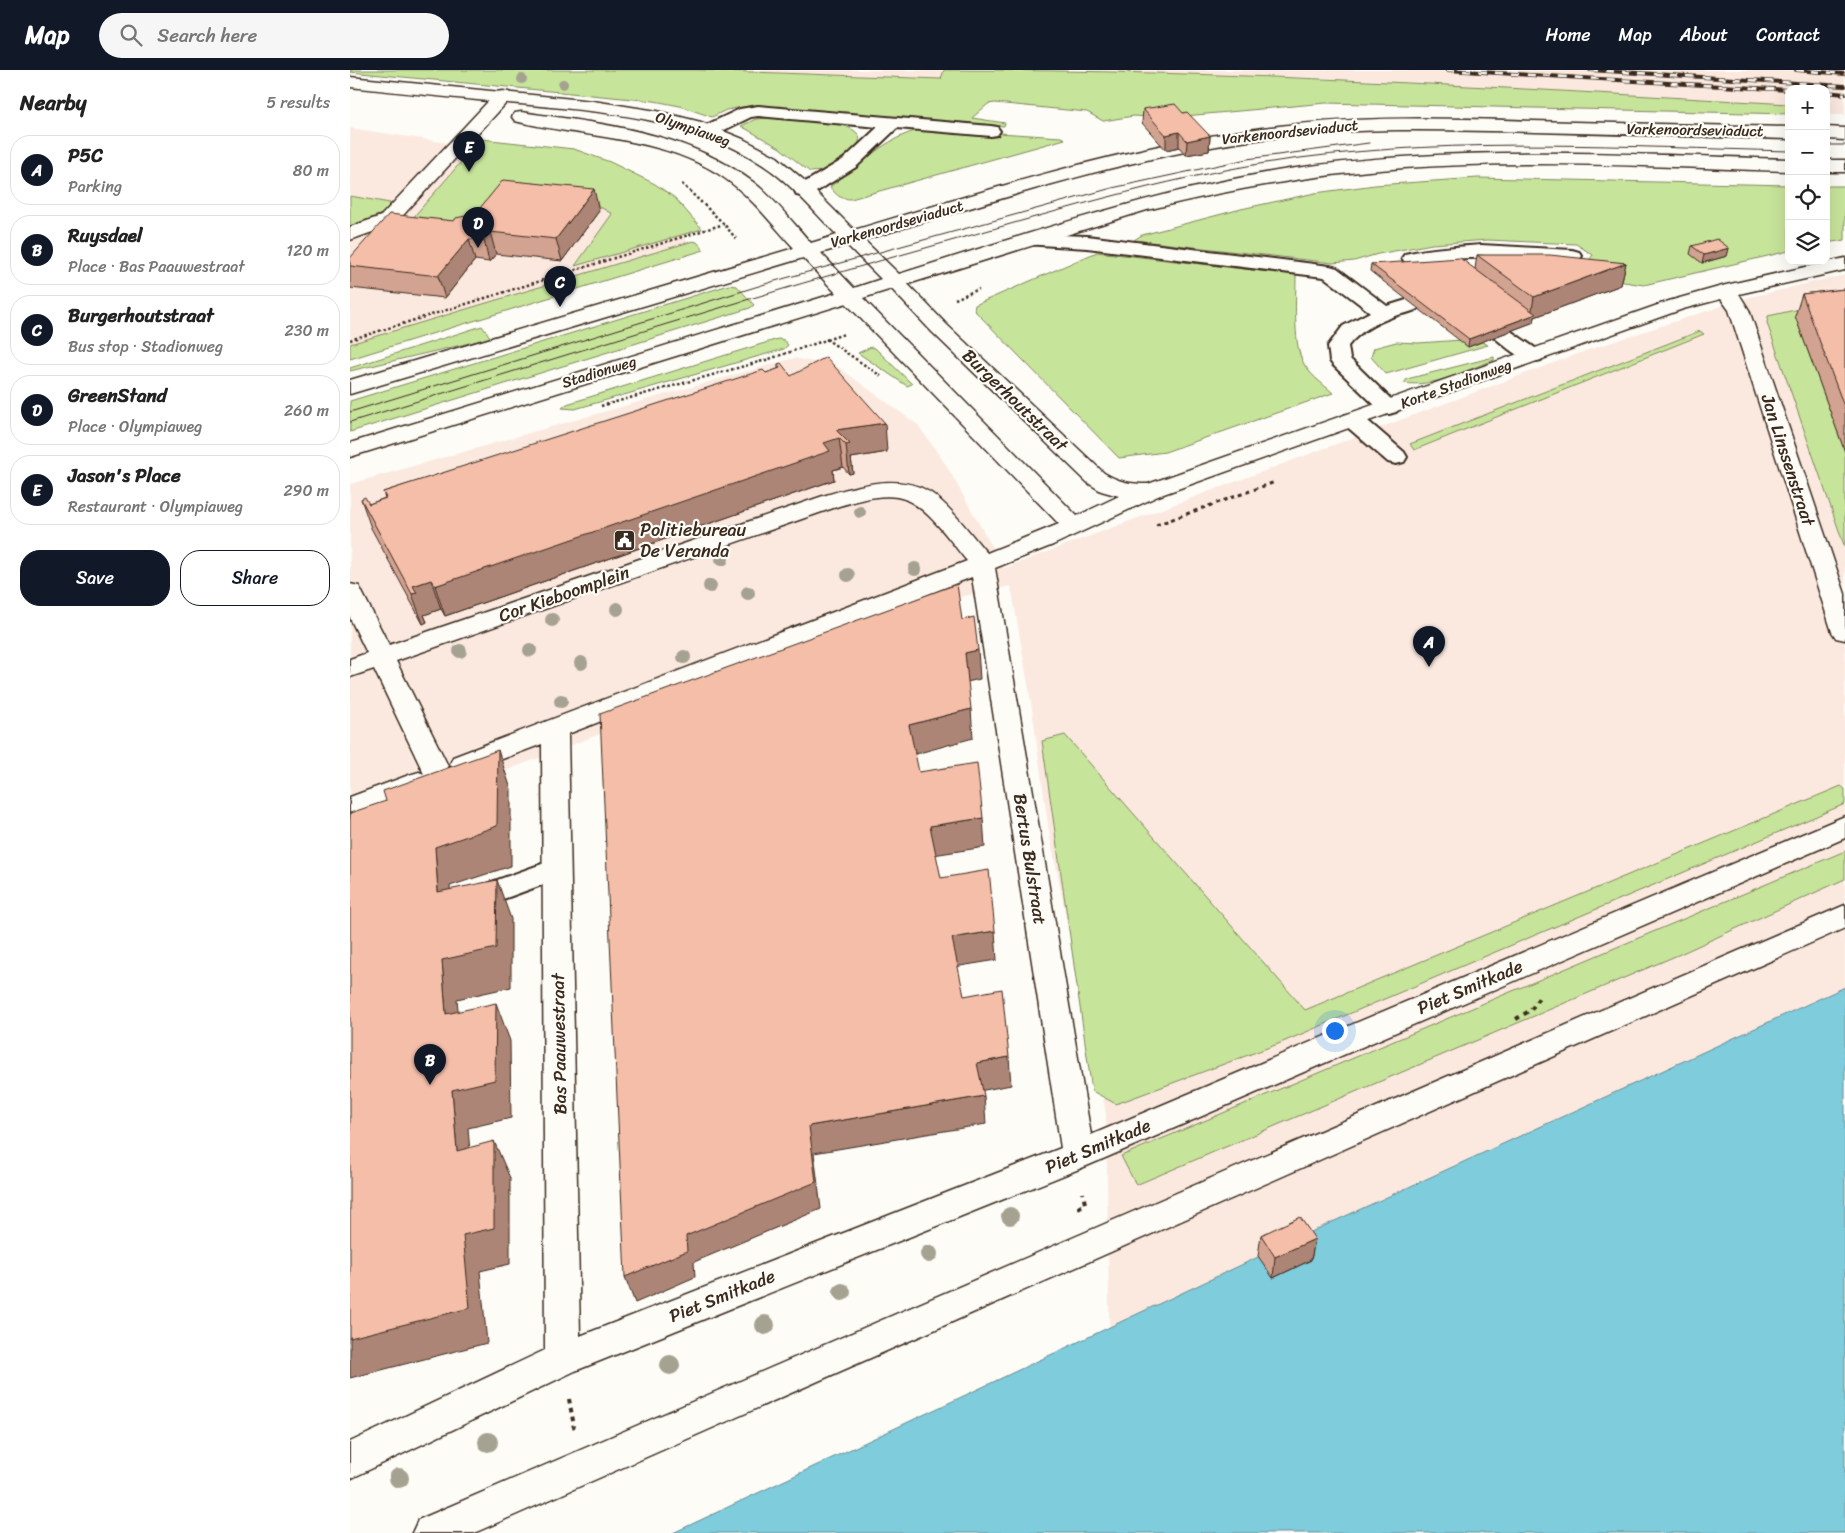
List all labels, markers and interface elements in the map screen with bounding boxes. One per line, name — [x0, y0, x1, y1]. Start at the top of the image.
search box — [99, 13, 449, 58]
text: Map — [25, 14, 69, 56]
text: Search here — [157, 19, 257, 52]
text: Home — [1546, 19, 1591, 51]
text: Map — [1619, 19, 1652, 51]
text: About — [1680, 19, 1728, 51]
text: Contact — [1756, 19, 1820, 51]
icon: search — [117, 21, 145, 49]
text: Nearby — [20, 84, 86, 122]
map controls — [1785, 85, 1830, 265]
button: + — [1785, 85, 1830, 130]
text: 5 results — [266, 88, 330, 117]
street label: Olympiaweg — [652, 104, 734, 154]
street label: Varkenoordseviaduct — [1221, 112, 1360, 152]
street label: Varkenoordseviaduct — [1626, 116, 1764, 144]
button: − — [1785, 130, 1830, 175]
pin: E — [453, 131, 485, 172]
text: P5C — [68, 139, 103, 172]
text: A — [32, 156, 42, 185]
text: 80 m — [293, 156, 329, 185]
text: Parking — [68, 172, 122, 201]
button: locate — [1785, 175, 1830, 220]
street label: Varkenoordseviaduct — [828, 193, 967, 255]
pin: D — [462, 207, 494, 248]
text: Ruysdael — [68, 219, 142, 252]
button: layers — [1785, 220, 1830, 265]
text: B — [32, 236, 42, 265]
text: 120 m — [286, 236, 329, 265]
text: Place · Bas Paauwestraat — [68, 252, 245, 281]
pin: C — [544, 266, 576, 307]
text: Burgerhoutstraat — [68, 299, 214, 332]
text: C — [32, 316, 42, 345]
text: 230 m — [284, 316, 329, 345]
text: Bus stop · Stadionweg — [68, 332, 223, 361]
street label: Burgerhoutstraat — [954, 341, 1076, 460]
street label: Stadionweg — [558, 348, 640, 396]
street label: Korte Stadionweg — [1397, 352, 1516, 416]
text: GreenStand — [68, 379, 167, 412]
street label: Jan Linssenstraat — [1751, 389, 1825, 531]
text: D — [32, 396, 42, 425]
text: 260 m — [284, 396, 329, 425]
text: Place · Olympiaweg — [68, 412, 202, 441]
text: Jason's Place — [68, 459, 181, 492]
text: E — [33, 476, 41, 505]
text: 290 m — [283, 476, 329, 505]
text: Restaurant · Olympiaweg — [68, 492, 243, 521]
place label: Politiebureau De Veranda — [640, 514, 747, 567]
public building icon: Politiebureau De Veranda — [612, 528, 636, 552]
button: Save — [20, 550, 170, 606]
button: Share — [180, 550, 330, 606]
street label: Cor Kieboomplein — [494, 557, 634, 631]
pin: A — [1413, 626, 1445, 667]
street label: Bertus Bulstraat — [1004, 791, 1056, 927]
street label: Piet Smitkade — [1412, 950, 1528, 1024]
street label: Bas Paauwestraat — [542, 972, 576, 1115]
your location — [1322, 1018, 1348, 1044]
pin: B — [414, 1044, 446, 1085]
street label: Piet Smitkade — [1040, 1109, 1156, 1183]
street label: Piet Smitkade — [664, 1260, 780, 1332]

